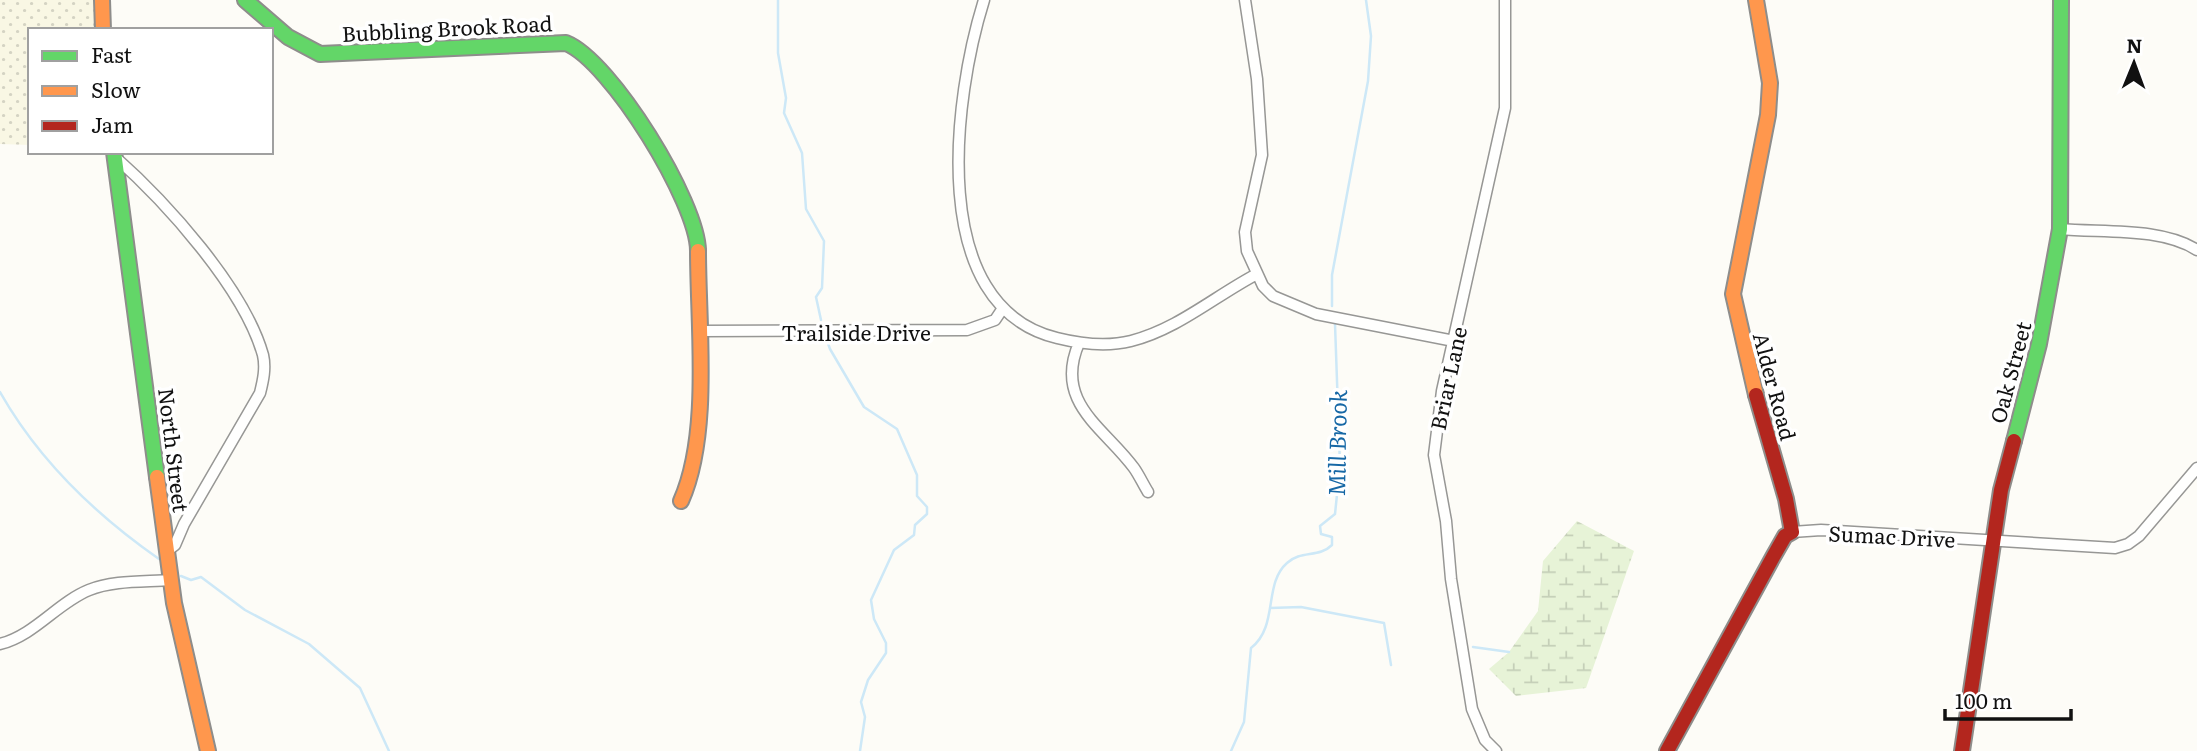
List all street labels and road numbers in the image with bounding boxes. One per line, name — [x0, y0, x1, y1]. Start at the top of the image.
street label: Bubbling Brook Road — [341, 6, 553, 48]
street label: Trailside Drive — [781, 316, 931, 347]
street label: Oak Street — [1981, 317, 2038, 426]
street label: Briar Lane — [1421, 323, 1473, 433]
street label: Alder Road — [1747, 329, 1805, 444]
street label: North Street — [152, 386, 198, 515]
street label: Sumac Drive — [1828, 516, 1956, 554]

